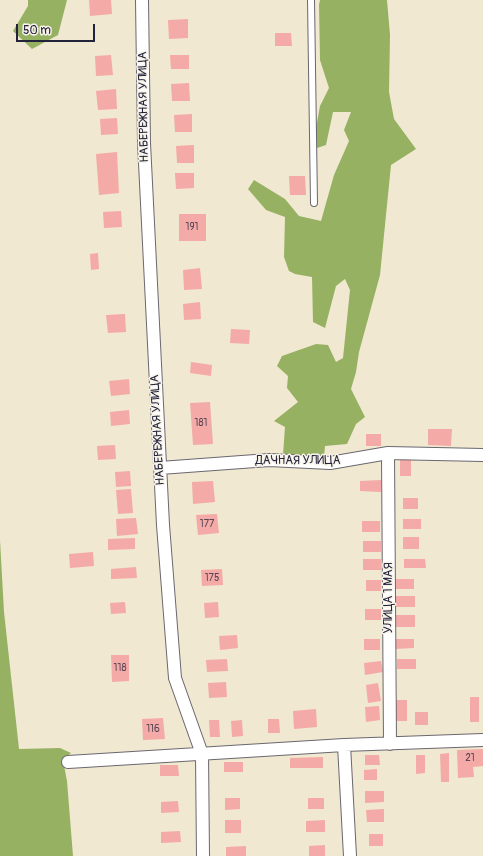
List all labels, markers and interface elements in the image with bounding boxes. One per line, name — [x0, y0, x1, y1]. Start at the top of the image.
scale bar — [18, 16, 97, 42]
text: 50 m — [23, 23, 51, 38]
street label: НАБЕРЕЖНАЯ УЛИЦА — [136, 51, 152, 163]
house number: 191 — [186, 221, 198, 233]
street label: НАБЕРЕЖНАЯ УЛИЦА — [148, 374, 168, 486]
house number: 181 — [195, 417, 207, 429]
street label: ДАЧНАЯ УЛИЦА — [255, 454, 341, 468]
house number: 177 — [200, 518, 214, 530]
street label: УЛИЦА 1 МАЯ — [382, 562, 396, 634]
house number: 175 — [205, 572, 219, 584]
house number: 118 — [114, 662, 126, 674]
house number: 116 — [146, 723, 160, 735]
house number: 21 — [465, 752, 475, 764]

